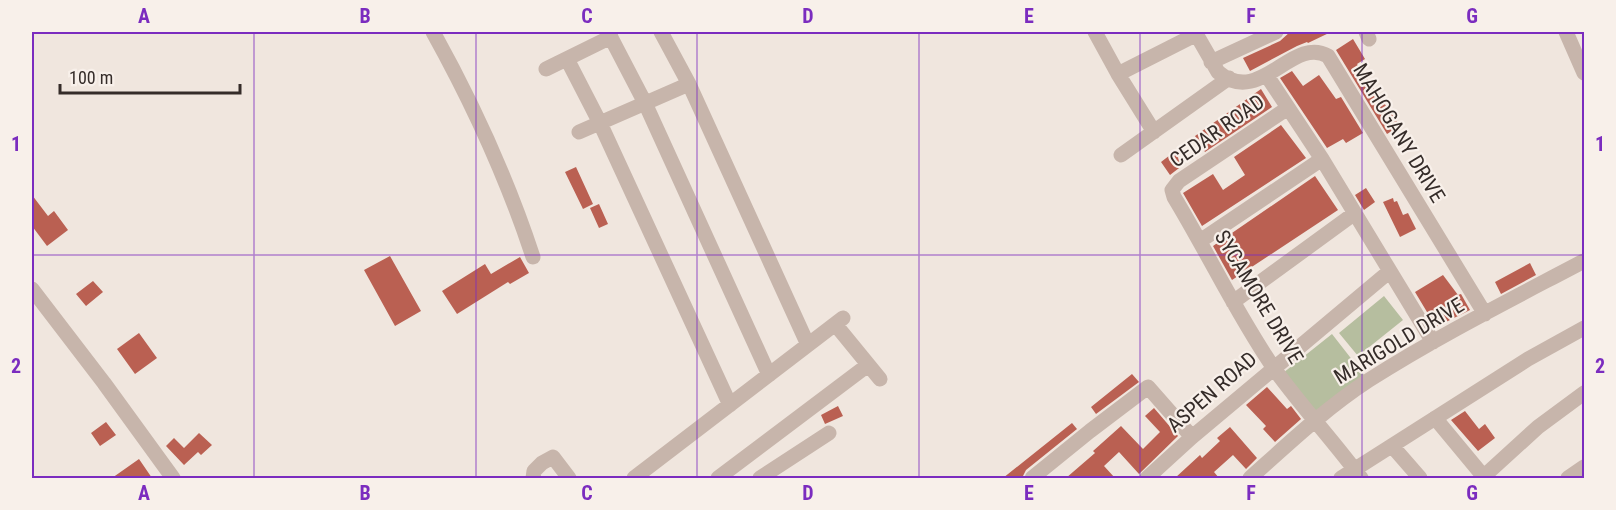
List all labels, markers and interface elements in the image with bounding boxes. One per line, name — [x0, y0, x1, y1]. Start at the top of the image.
text: A — [138, 4, 150, 28]
text: B — [359, 4, 371, 28]
text: C — [581, 4, 593, 28]
text: D — [802, 4, 814, 28]
text: E — [1024, 4, 1034, 28]
text: F — [1246, 4, 1256, 28]
text: G — [1466, 4, 1478, 28]
scale bar — [60, 57, 240, 95]
street label: MAHOGANY DRIVE — [1348, 59, 1450, 207]
text: 100 m — [69, 67, 113, 88]
street label: CEDAR ROAD — [1165, 90, 1269, 172]
text: 1 — [11, 132, 21, 156]
text: 1 — [1595, 132, 1605, 156]
street label: SYCAMORE DRIVE — [1210, 226, 1308, 368]
street label: MARIGOLD DRIVE — [1330, 293, 1468, 389]
street label: ASPEN ROAD — [1162, 347, 1262, 437]
text: 2 — [11, 354, 21, 378]
text: 2 — [1595, 354, 1605, 378]
text: A — [138, 481, 150, 505]
text: B — [359, 481, 371, 505]
text: C — [581, 481, 593, 505]
text: D — [802, 481, 814, 505]
text: E — [1024, 481, 1034, 505]
text: F — [1246, 481, 1256, 505]
text: G — [1466, 481, 1478, 505]

